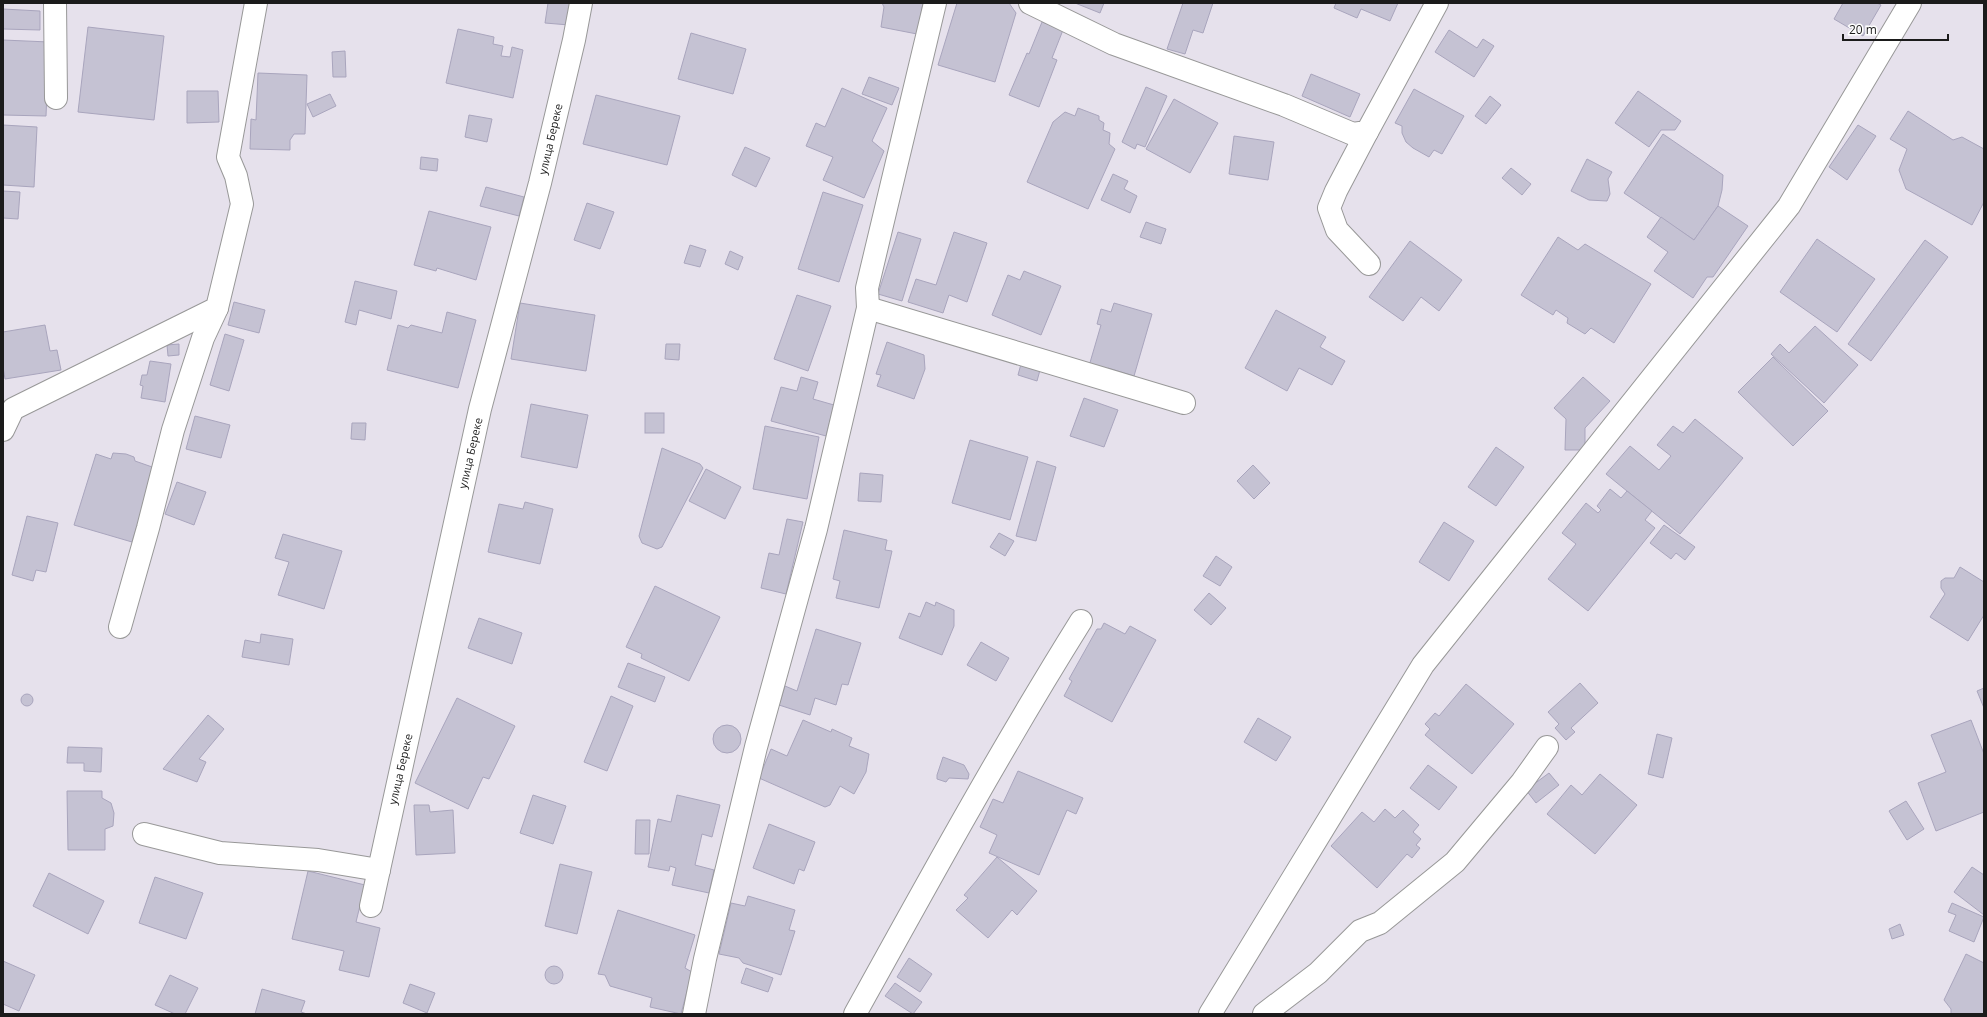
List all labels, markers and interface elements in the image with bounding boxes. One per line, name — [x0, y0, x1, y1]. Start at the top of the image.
scale bar — [1843, 16, 1948, 42]
text: 20 m — [1849, 21, 1877, 38]
street label: улица Береке — [535, 102, 565, 176]
street label: улица Береке — [455, 416, 485, 490]
street label: улица Береке — [385, 732, 415, 806]

